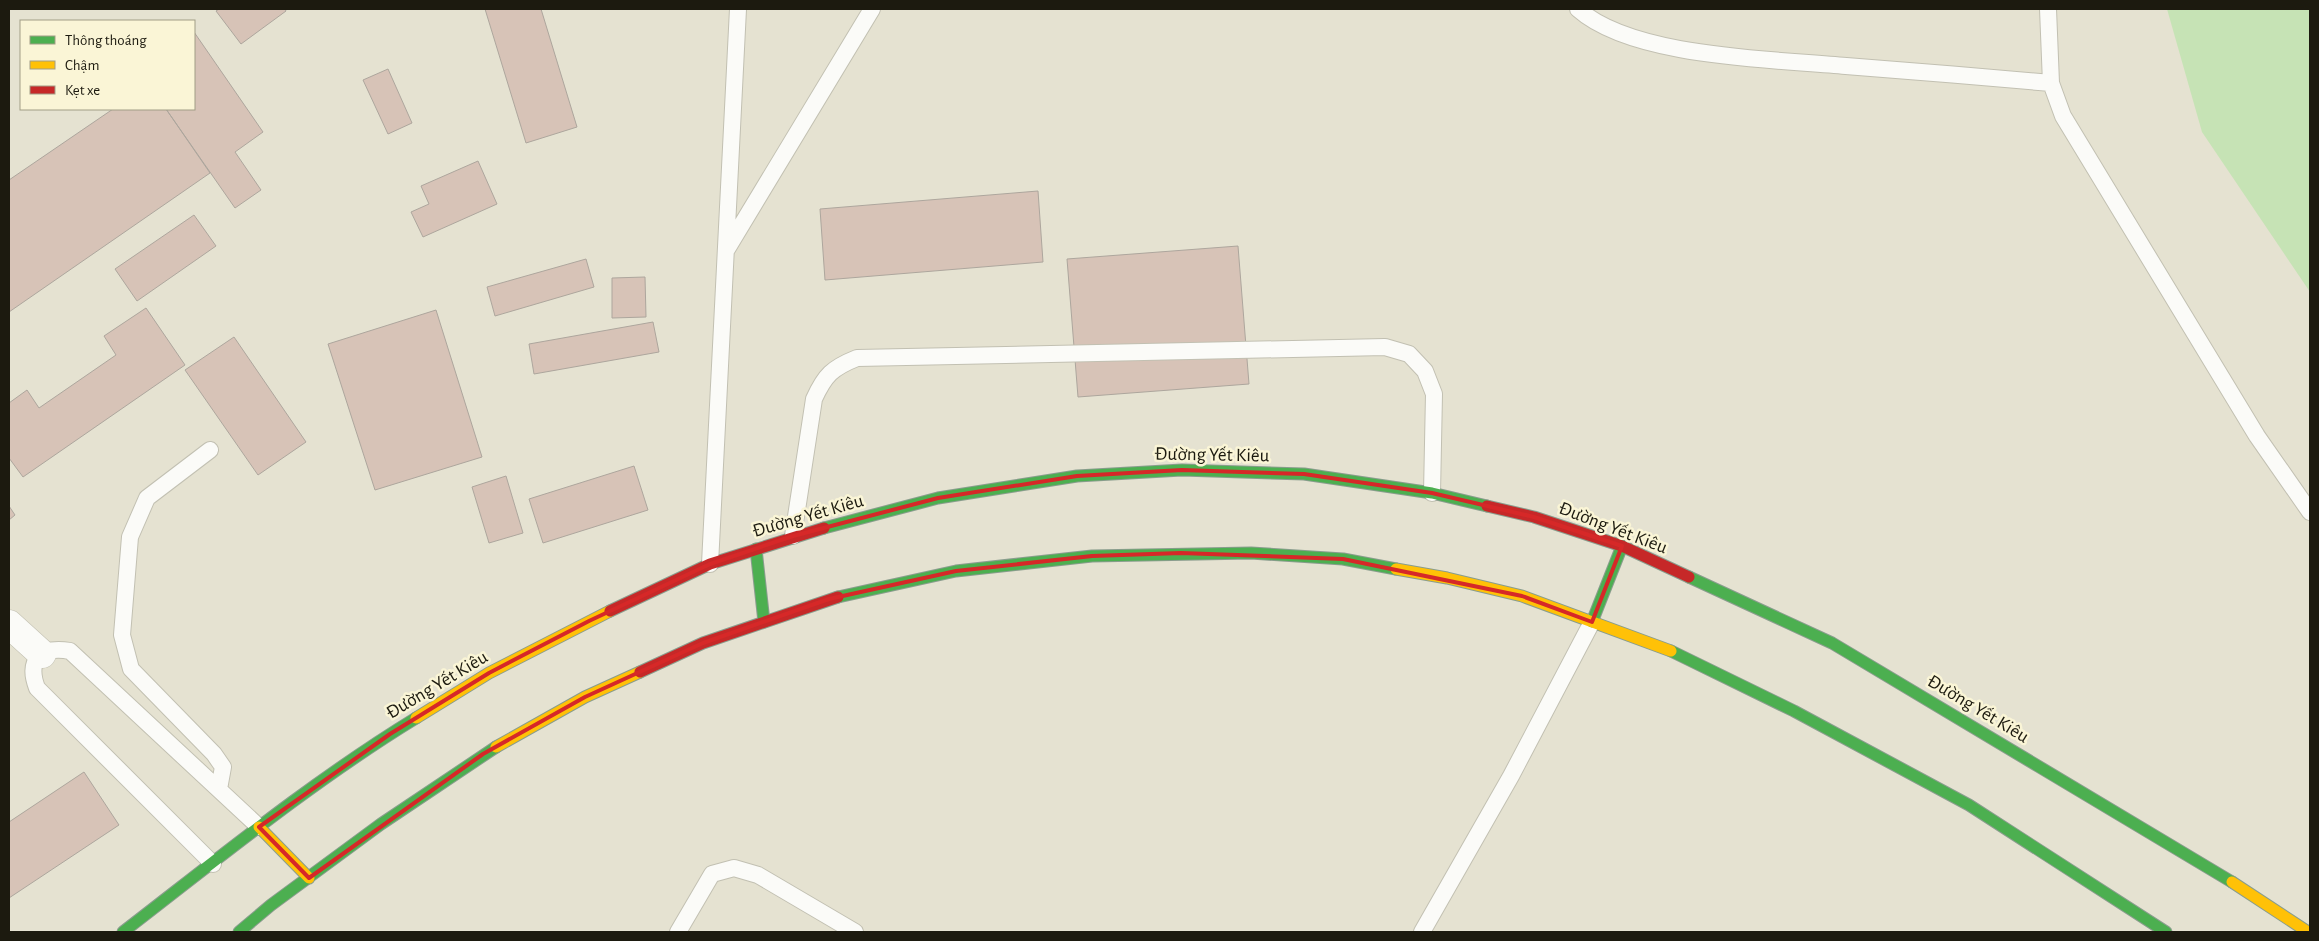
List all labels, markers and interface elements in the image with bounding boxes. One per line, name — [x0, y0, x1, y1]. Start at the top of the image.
legend — [20, 20, 195, 110]
text: Thông thoáng — [65, 33, 147, 48]
text: Chậm — [65, 58, 99, 73]
text: Kẹt xe — [65, 83, 100, 98]
street label: Đường Yết Kiêu — [1155, 445, 1270, 466]
street label: Đường Yết Kiêu — [750, 491, 866, 541]
street label: Đường Yết Kiêu — [1556, 499, 1670, 558]
street label: Đường Yết Kiêu — [383, 647, 491, 723]
street label: Đường Yết Kiêu — [1924, 671, 2032, 747]

